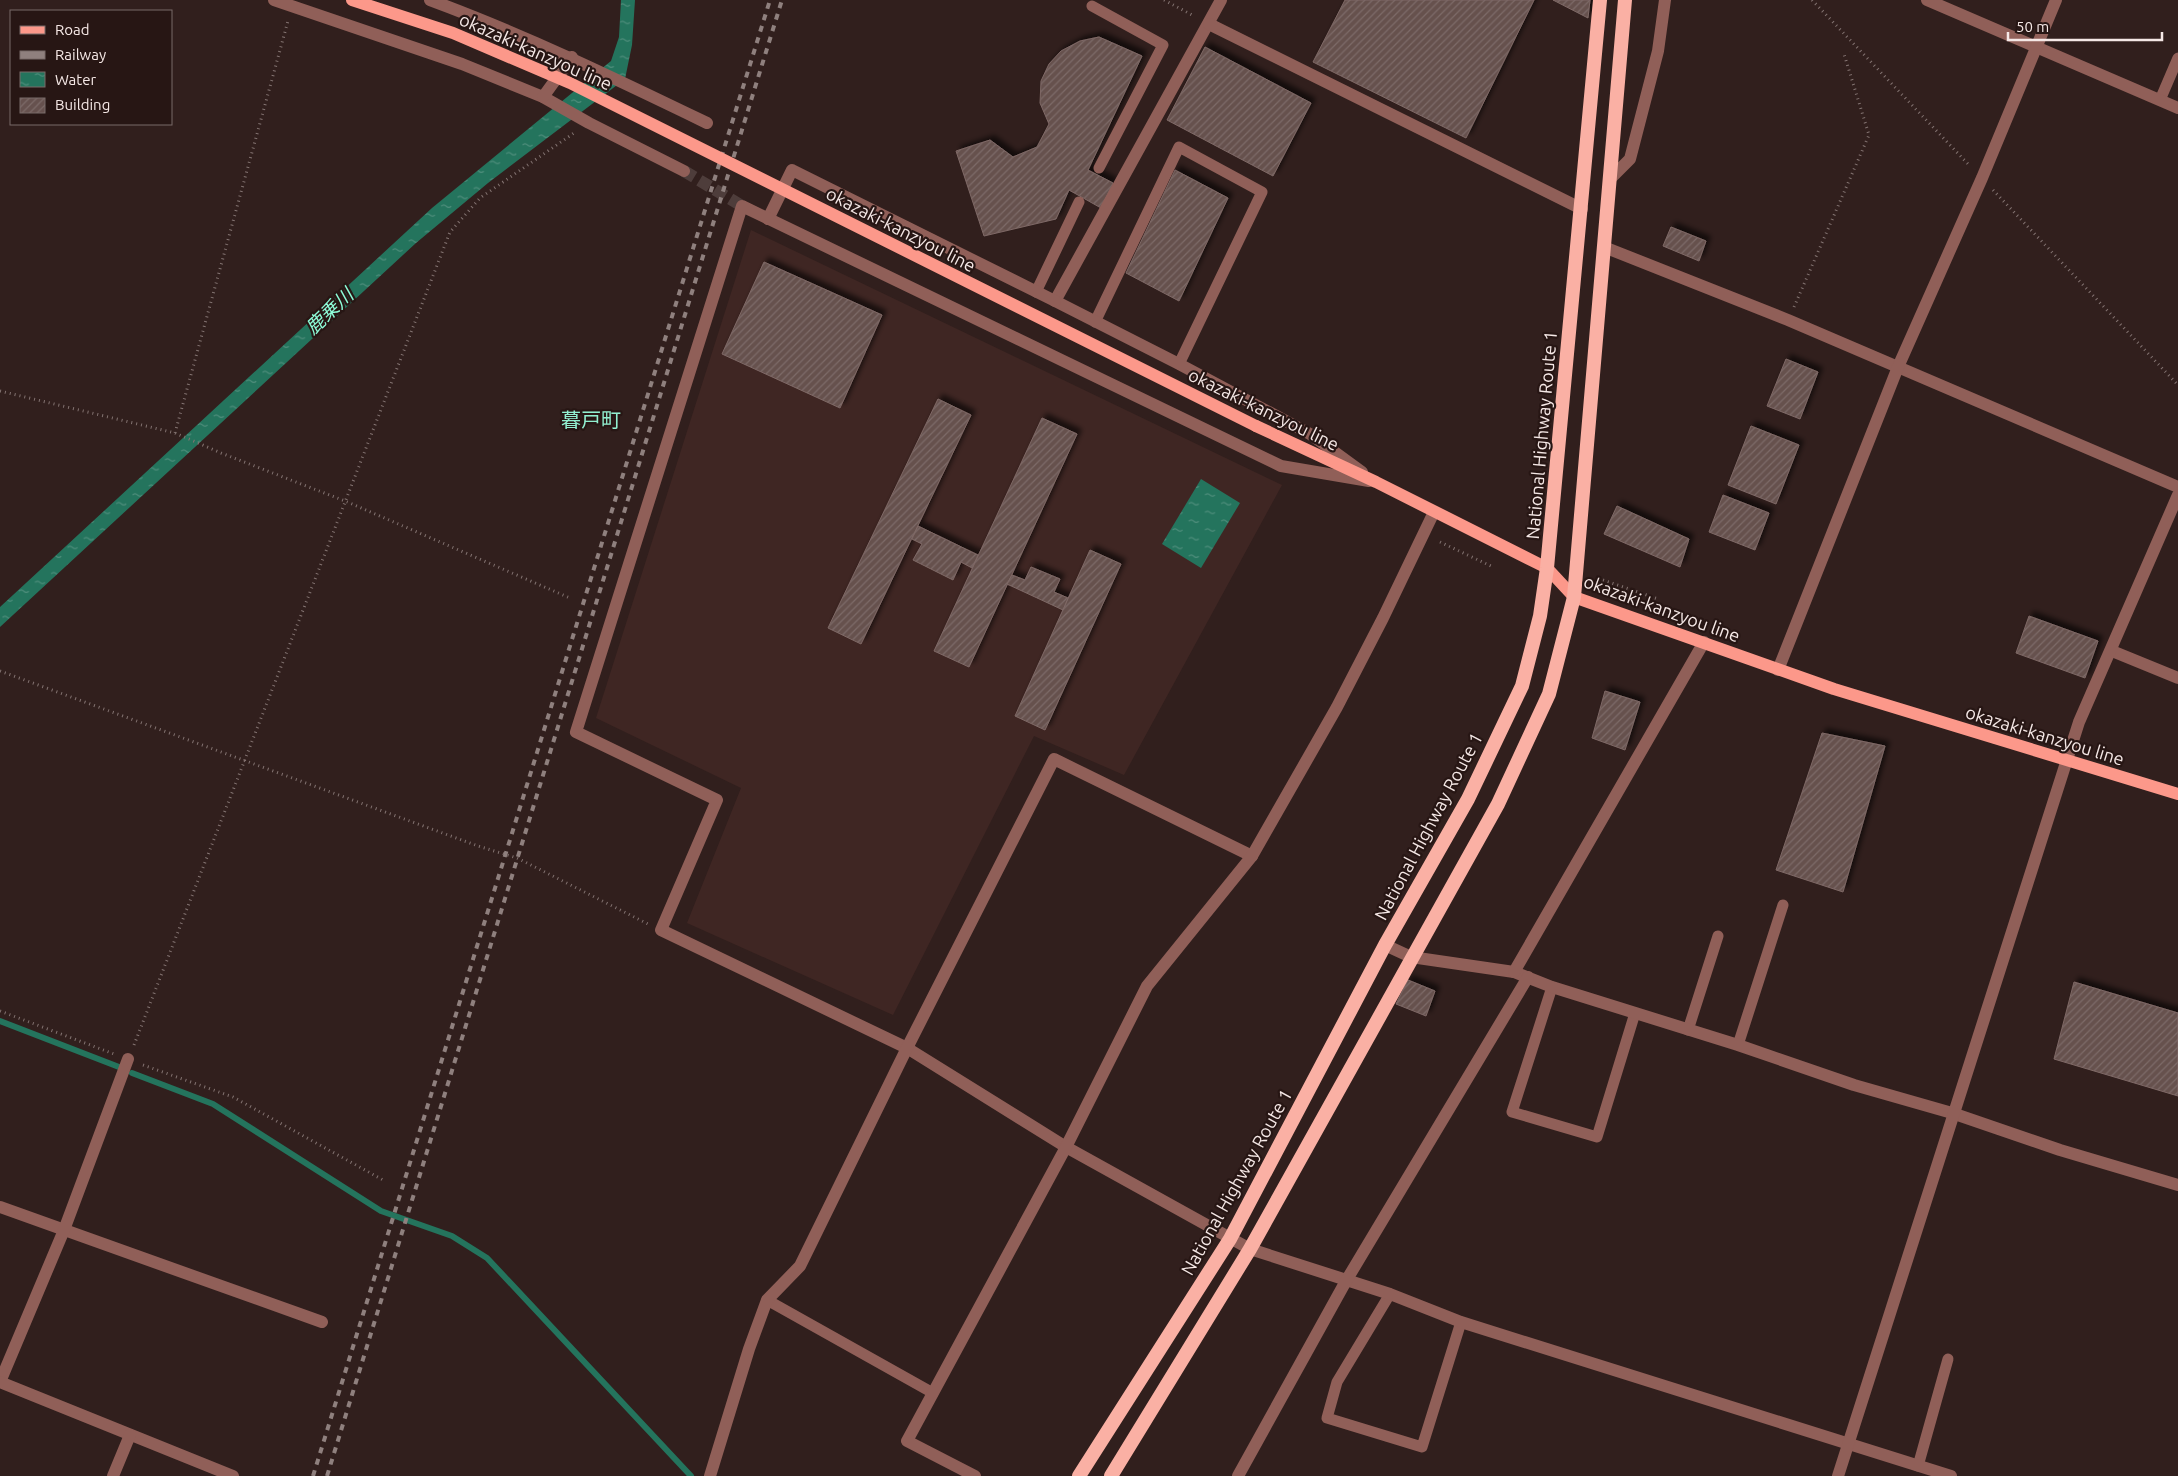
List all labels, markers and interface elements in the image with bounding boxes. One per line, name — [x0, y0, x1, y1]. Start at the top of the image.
street label: okazaki-kanzyou line — [457, 8, 615, 94]
legend — [10, 10, 172, 125]
scale bar — [2008, 10, 2162, 42]
text: 50 m — [2016, 18, 2049, 35]
text: Road — [55, 21, 90, 38]
text: Railway — [55, 46, 106, 63]
text: Water — [55, 71, 96, 88]
text: Building — [55, 96, 110, 113]
street label: okazaki-kanzyou line — [823, 183, 979, 275]
water label: 鹿乗川 — [301, 282, 359, 338]
street label: National Highway Route 1 — [1522, 330, 1560, 540]
street label: okazaki-kanzyou line — [1186, 364, 1342, 454]
district label: 暮戸町 — [561, 408, 621, 431]
street label: okazaki-kanzyou line — [1581, 570, 1743, 646]
street label: okazaki-kanzyou line — [1963, 701, 2127, 769]
street label: National Highway Route 1 — [1370, 729, 1486, 923]
street label: National Highway Route 1 — [1177, 1086, 1295, 1278]

